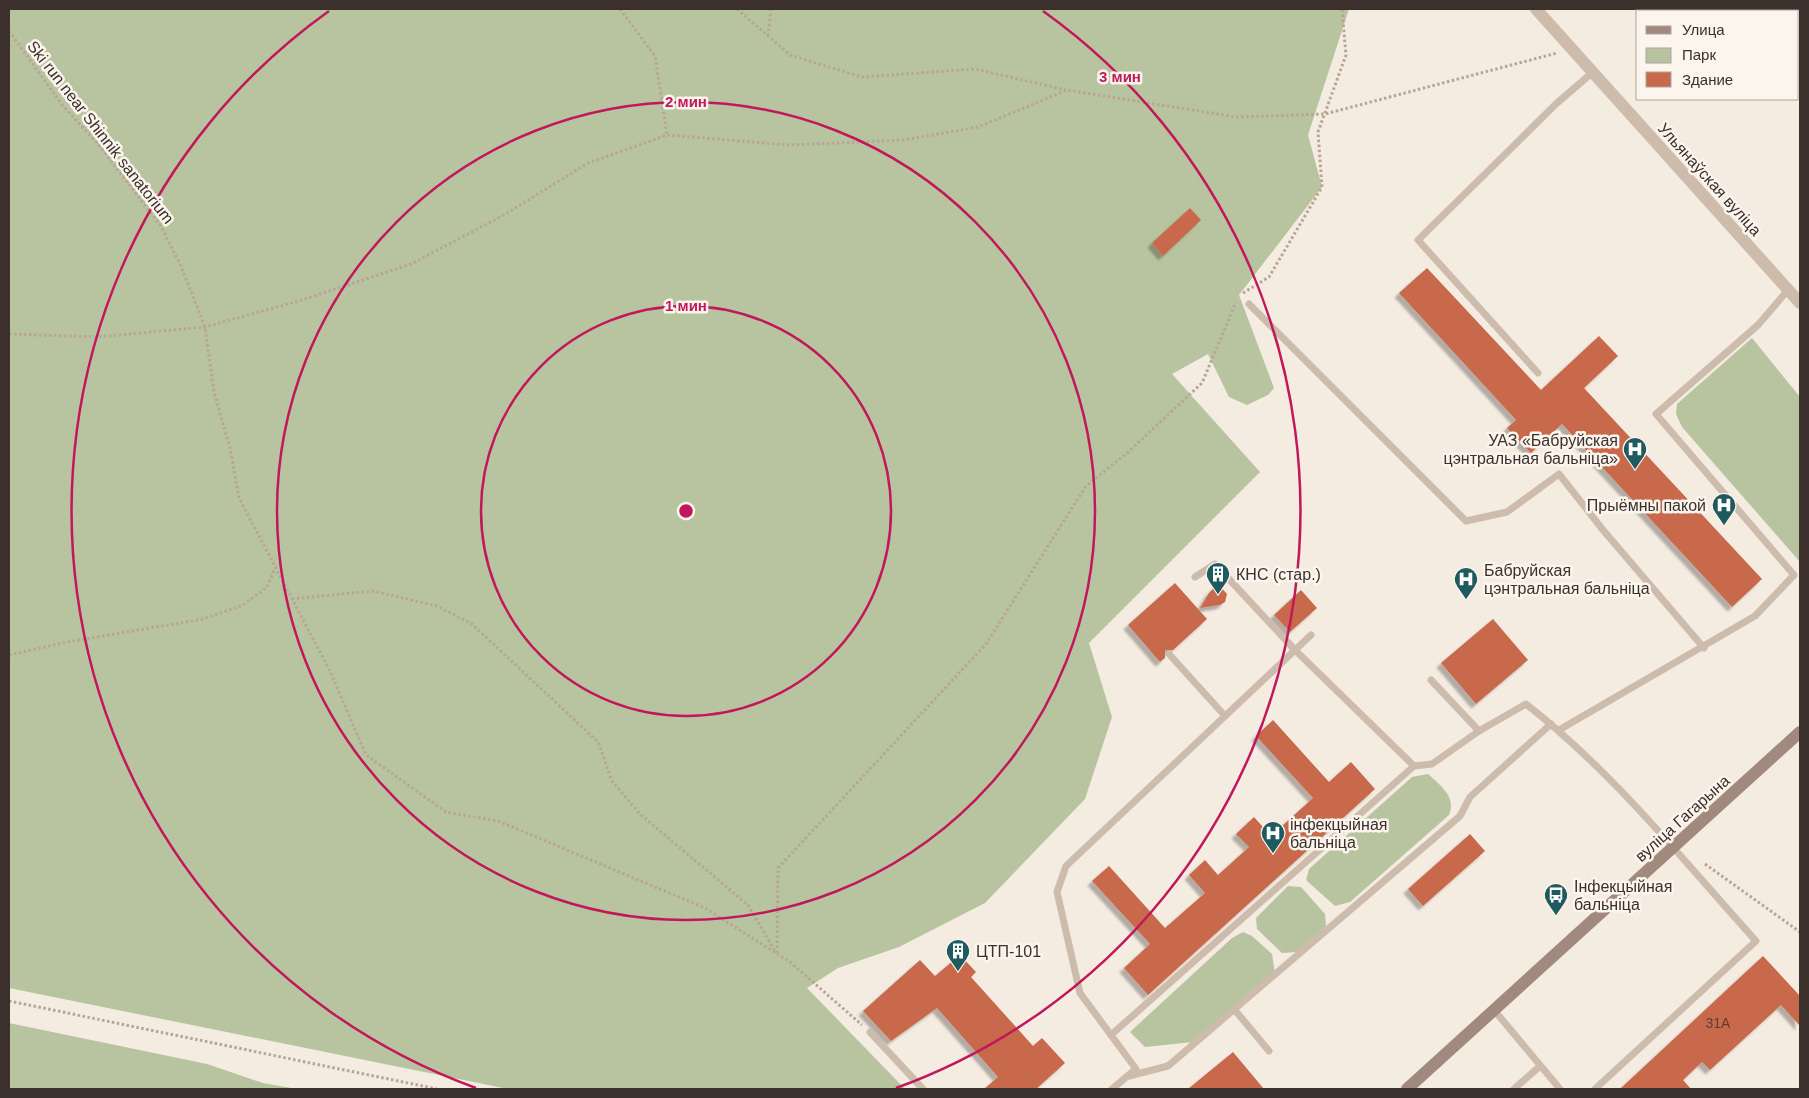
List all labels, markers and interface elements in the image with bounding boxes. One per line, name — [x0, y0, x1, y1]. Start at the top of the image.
legend — [1636, 10, 1799, 100]
text: Улица — [1682, 21, 1725, 38]
street label: Ski run near Shinnik sanatorium — [24, 38, 177, 227]
text: Парк — [1682, 46, 1716, 63]
text: 3 мин — [1099, 68, 1141, 85]
text: Здание — [1682, 71, 1733, 88]
text: 2 мин — [665, 93, 707, 110]
street label: Ульянаўская вуліца — [1655, 120, 1765, 239]
text: 1 мин — [665, 297, 707, 314]
place label: УАЗ «Бабруйская цэнтральная бальніца» — [1443, 432, 1618, 467]
hospital icon: УАЗ «Бабруйская цэнтральная бальніца» — [1622, 436, 1648, 470]
hospital icon: Прыёмны пакой — [1711, 492, 1737, 526]
place label: Прыёмны пакой — [1587, 497, 1706, 514]
centre of rings — [677, 502, 695, 520]
building icon: КНС (стар.) — [1205, 561, 1231, 595]
place label: Бабруйская цэнтральная бальніца — [1484, 562, 1650, 597]
place label: КНС (стар.) — [1236, 566, 1321, 583]
hospital icon: Бабруйская цэнтральная бальніца — [1453, 566, 1479, 600]
street label: вуліца Гагарына — [1632, 772, 1733, 865]
place label: інфекцыйная бальніца — [1290, 816, 1387, 851]
hospital icon: інфекцыйная бальніца — [1260, 820, 1286, 854]
place label: Інфекцыйная бальніца — [1574, 878, 1672, 913]
bus stop icon: Інфекцыйная бальніца — [1543, 882, 1569, 916]
building icon: ЦТП-101 — [945, 938, 971, 972]
place label: ЦТП-101 — [976, 943, 1041, 960]
house number: 31А — [1706, 1015, 1731, 1031]

